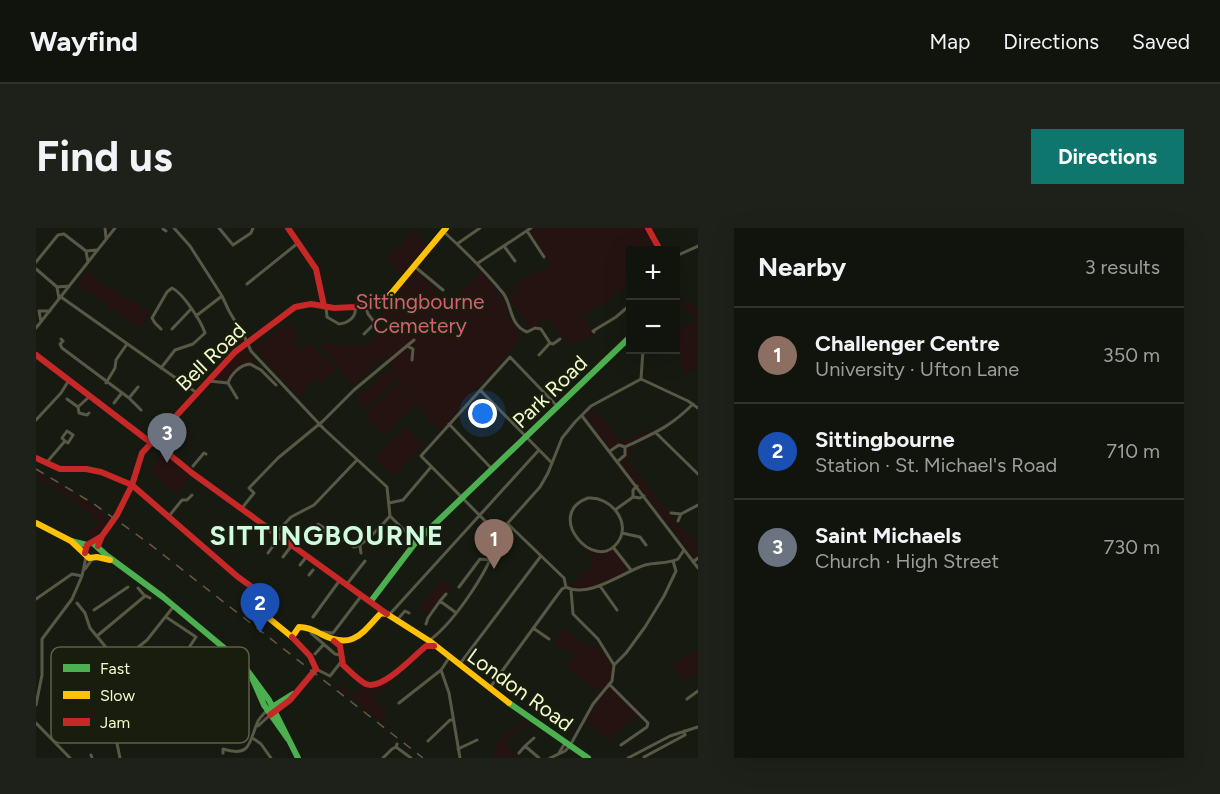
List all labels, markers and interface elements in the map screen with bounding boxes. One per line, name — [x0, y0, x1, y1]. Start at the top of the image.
text: Wayfind — [30, 24, 138, 58]
text: Map — [929, 29, 970, 54]
text: Directions — [1003, 29, 1099, 54]
text: Saved — [1132, 29, 1190, 54]
button: Directions — [1031, 129, 1184, 184]
text: Find us — [36, 131, 173, 182]
map controls — [626, 246, 680, 354]
button: + — [626, 246, 680, 300]
text: Nearby — [758, 251, 846, 283]
text: 3 results — [1085, 255, 1160, 279]
park label: Sittingbourne Cemetery — [355, 289, 485, 338]
button: − — [626, 300, 680, 354]
street label: Bell Road — [171, 317, 251, 396]
text: Challenger Centre — [815, 330, 1000, 357]
text: 1 — [773, 343, 782, 367]
text: 350 m — [1103, 343, 1160, 367]
street label: Park Road — [507, 350, 592, 433]
text: University · Ufton Lane — [815, 357, 1019, 381]
your location — [468, 399, 497, 428]
pin: 3 — [148, 414, 186, 463]
text: Sittingbourne — [815, 426, 955, 453]
text: 2 — [772, 439, 783, 463]
text: 710 m — [1106, 439, 1160, 463]
text: Station · St. Michael's Road — [815, 453, 1057, 477]
district label: SITTINGBOURNE — [210, 519, 444, 552]
pin: 1 — [474, 520, 514, 569]
text: Saint Michaels — [815, 522, 961, 549]
text: 3 — [772, 535, 783, 559]
text: 730 m — [1104, 535, 1160, 559]
text: Church · High Street — [815, 549, 999, 573]
pin: 2 — [240, 584, 280, 633]
street label: London Road — [463, 643, 578, 736]
legend — [51, 647, 249, 743]
text: Fast — [100, 659, 130, 678]
text: Slow — [100, 686, 135, 705]
text: Jam — [100, 713, 130, 732]

